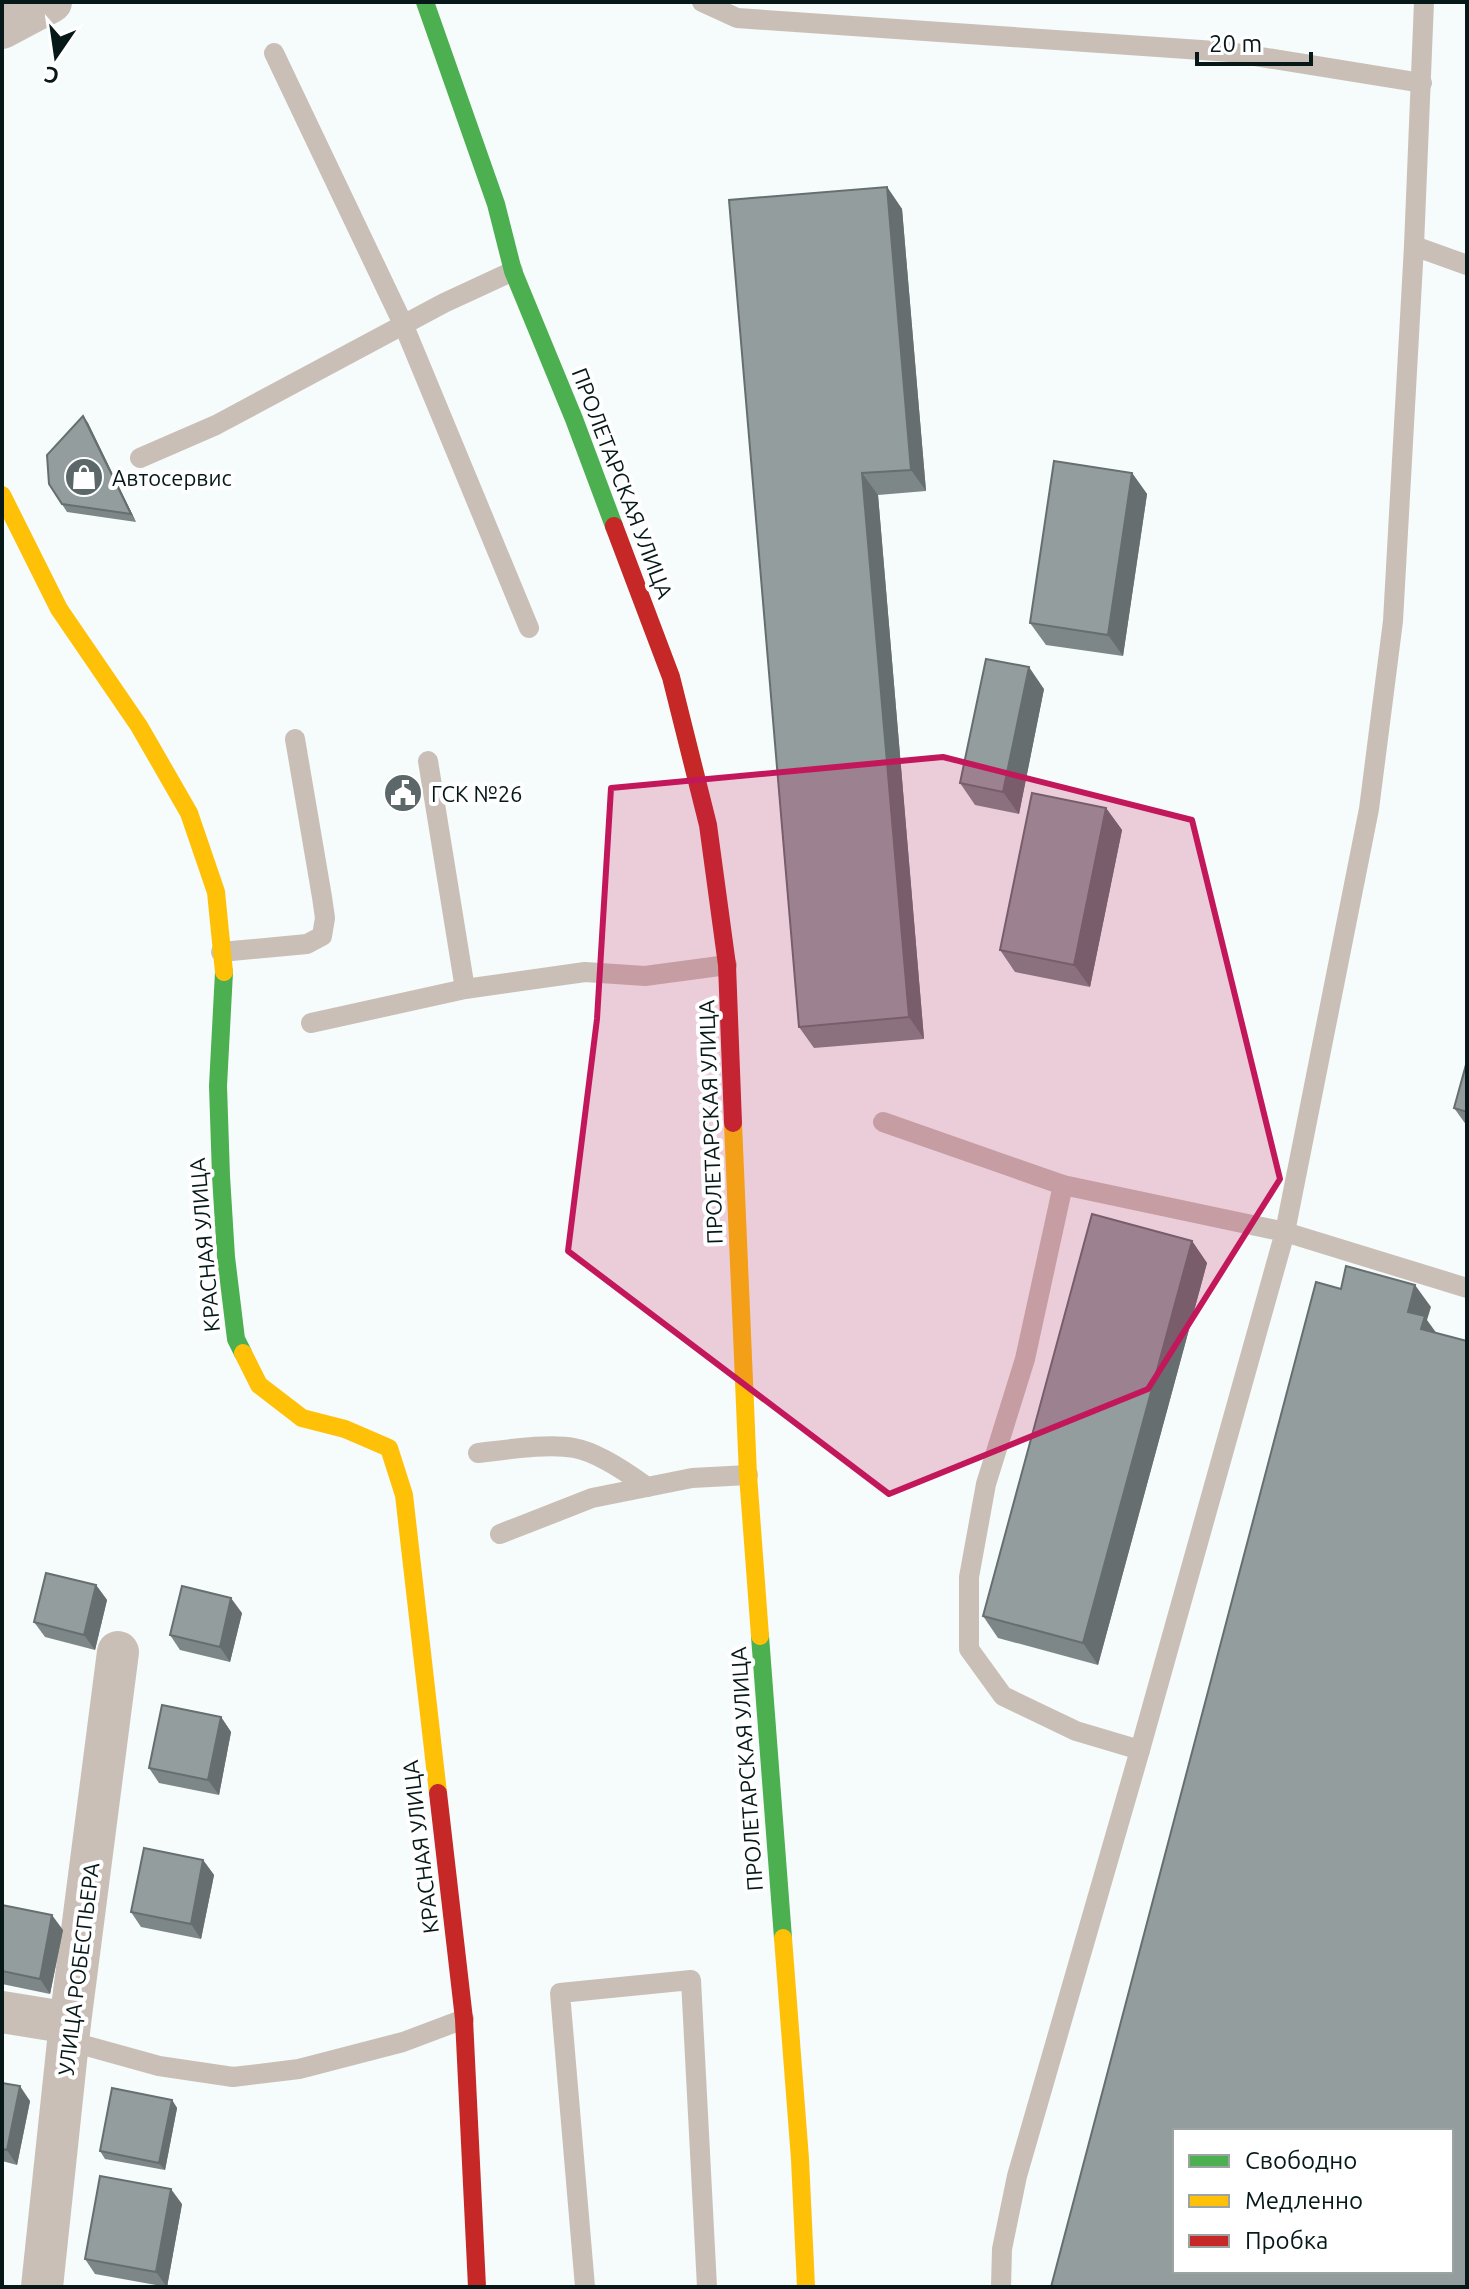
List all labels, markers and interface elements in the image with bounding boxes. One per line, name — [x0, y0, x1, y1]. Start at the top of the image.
north arrow — [16, 16, 96, 96]
scale bar — [1197, 16, 1311, 66]
text: 20 m — [1209, 30, 1262, 57]
text: С — [42, 62, 61, 90]
street label: ПРОЛЕТАРСКАЯ УЛИЦА — [567, 364, 679, 602]
shop icon: Автосервис — [63, 456, 105, 498]
place label: Автосервис — [112, 465, 232, 490]
public building icon: ГСК №26 — [382, 772, 424, 814]
place label: ГСК №26 — [431, 781, 523, 806]
street label: ПРОЛЕТАРСКАЯ УЛИЦА — [693, 999, 727, 1245]
street label: КРАСНАЯ УЛИЦА — [184, 1156, 224, 1333]
street label: ПРОЛЕТАРСКАЯ УЛИЦА — [725, 1645, 767, 1892]
street label: КРАСНАЯ УЛИЦА — [397, 1758, 443, 1935]
street label: УЛИЦА РОБЕСПЬЕРА — [53, 1860, 104, 2077]
legend — [1173, 2129, 1453, 2273]
text: Свободно — [1245, 2147, 1357, 2174]
text: Медленно — [1245, 2187, 1363, 2214]
text: Пробка — [1245, 2227, 1328, 2254]

